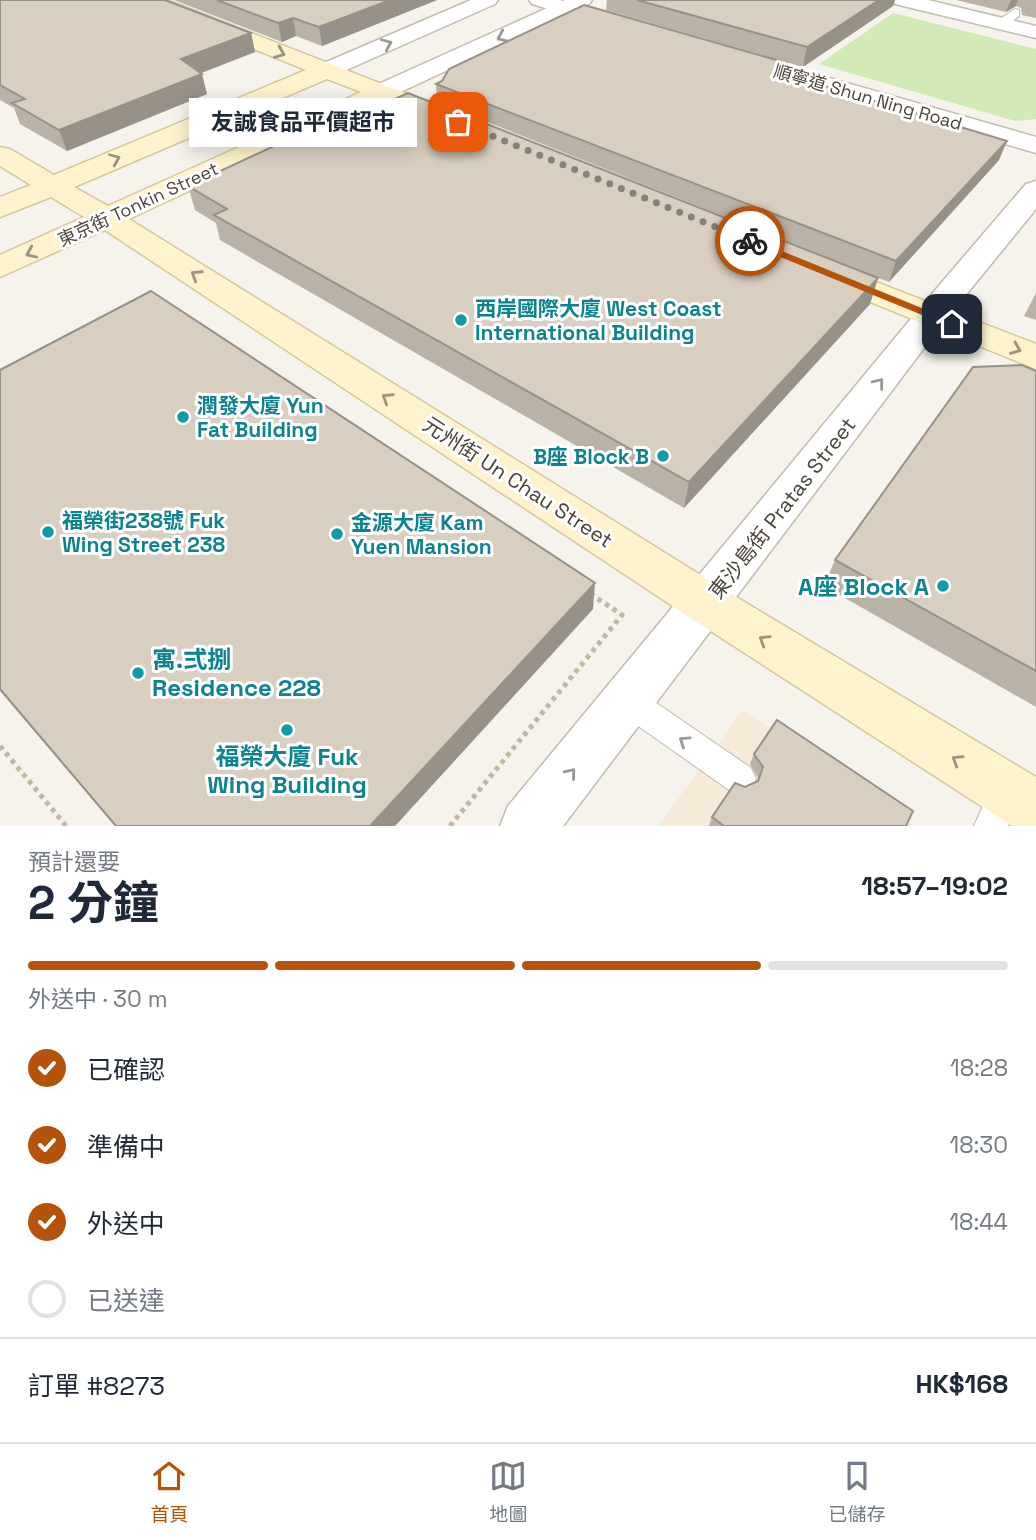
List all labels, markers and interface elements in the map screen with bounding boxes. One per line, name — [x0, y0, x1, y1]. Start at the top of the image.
one-way arrow — [497, 29, 510, 43]
one-way arrow — [380, 38, 393, 52]
one-way arrow — [273, 45, 286, 59]
street label: 順寧道 Shun Ning Road — [771, 59, 965, 135]
pin — [428, 92, 488, 152]
callout: 友誠食品平價超市 — [188, 97, 416, 146]
icon: bag — [439, 103, 477, 141]
text: 友誠食品平價超市 — [211, 107, 395, 137]
one-way arrow — [108, 154, 120, 168]
street label: 東京街 Tonkin Street — [54, 157, 222, 251]
courier — [715, 206, 785, 276]
icon: bike — [731, 222, 769, 260]
one-way arrow — [26, 245, 38, 259]
one-way arrow — [190, 271, 203, 284]
pin — [922, 294, 982, 354]
place label: 西岸國際大廈 West Coast International Building — [475, 295, 722, 346]
icon: home — [933, 305, 971, 343]
marker: 西岸國際大廈 West Coast International Building — [453, 312, 469, 328]
one-way arrow — [1010, 341, 1022, 355]
one-way arrow — [871, 378, 884, 391]
place label: 潤發大廈 Yun Fat Building — [197, 392, 324, 443]
one-way arrow — [382, 394, 395, 407]
marker: 潤發大廈 Yun Fat Building — [175, 409, 191, 425]
street label: 元州街 Un Chau Street — [418, 410, 618, 554]
street label: 東沙島街 Pratas Street — [703, 412, 861, 604]
place label: B座 Block B — [533, 443, 649, 470]
marker: B座 Block B — [655, 448, 671, 464]
place label: 福榮街238號 Fuk Wing Street 238 — [62, 507, 225, 558]
place label: 金源大廈 Kam Yuen Mansion — [351, 509, 492, 560]
marker: 福榮街238號 Fuk Wing Street 238 — [40, 524, 56, 540]
marker: 金源大廈 Kam Yuen Mansion — [329, 526, 345, 542]
place label: A座 Block A — [798, 571, 929, 602]
marker: A座 Block A — [935, 578, 951, 594]
one-way arrow — [759, 635, 772, 648]
place label: 寓.弍捌 Residence 228 — [152, 644, 321, 703]
marker: 寓.弍捌 Residence 228 — [130, 665, 146, 681]
marker: 福榮大廈 Fuk Wing Building — [279, 722, 295, 738]
one-way arrow — [678, 736, 691, 749]
place label: 福榮大廈 Fuk Wing Building — [207, 741, 367, 800]
one-way arrow — [952, 756, 965, 769]
one-way arrow — [562, 768, 575, 780]
text: 預計還要 — [28, 847, 120, 877]
text: 18:57–19:02 — [861, 869, 1008, 903]
text: 2 分鐘 — [28, 874, 159, 932]
text: 外送中 · 30 m — [28, 984, 167, 1014]
icon: check — [28, 1049, 66, 1087]
text: 已確認 — [87, 1053, 165, 1087]
text: 18:28 — [950, 1053, 1008, 1083]
icon: check — [28, 1126, 66, 1164]
text: 準備中 — [87, 1130, 165, 1164]
text: 18:30 — [950, 1130, 1008, 1160]
icon: check — [28, 1203, 66, 1241]
text: 外送中 — [87, 1207, 165, 1241]
text: 18:44 — [949, 1207, 1008, 1237]
text: 已送達 — [87, 1284, 165, 1318]
text: HK$168 — [915, 1367, 1008, 1401]
text: 訂單 #8273 — [28, 1369, 165, 1403]
tab: 首頁 — [150, 1457, 189, 1527]
tab: 地圖 — [489, 1457, 528, 1527]
tab: 已儲存 — [828, 1457, 886, 1527]

